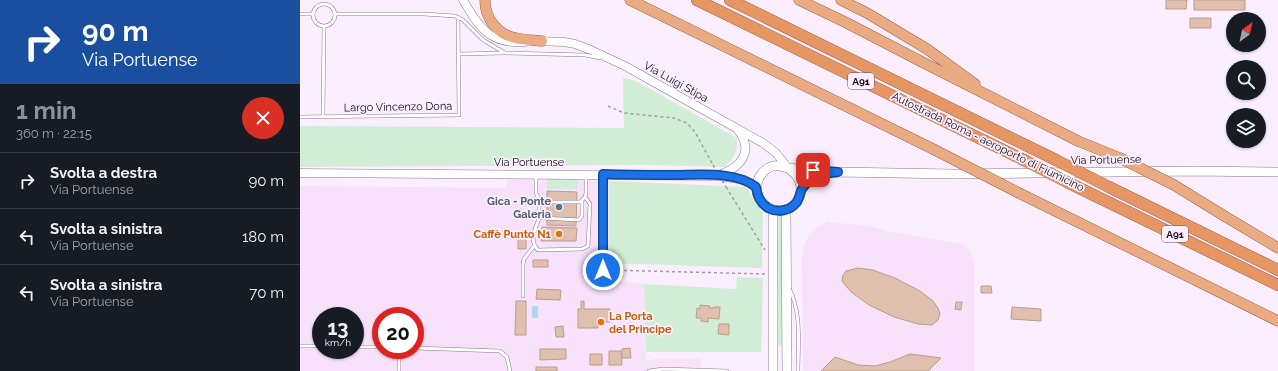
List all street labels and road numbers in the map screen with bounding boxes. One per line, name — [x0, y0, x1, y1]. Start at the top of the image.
street label: Via Luigi Stipa — [642, 59, 710, 105]
road number: A91 — [848, 73, 874, 89]
street label: Autostrada Roma - aeroporto di Fiumicino — [890, 90, 1087, 195]
street label: Largo Vincenzo Dona — [344, 100, 452, 114]
street label: Via Portuense — [1071, 153, 1142, 167]
street label: Via Portuense — [494, 156, 565, 169]
road number: A91 — [1162, 226, 1188, 242]

